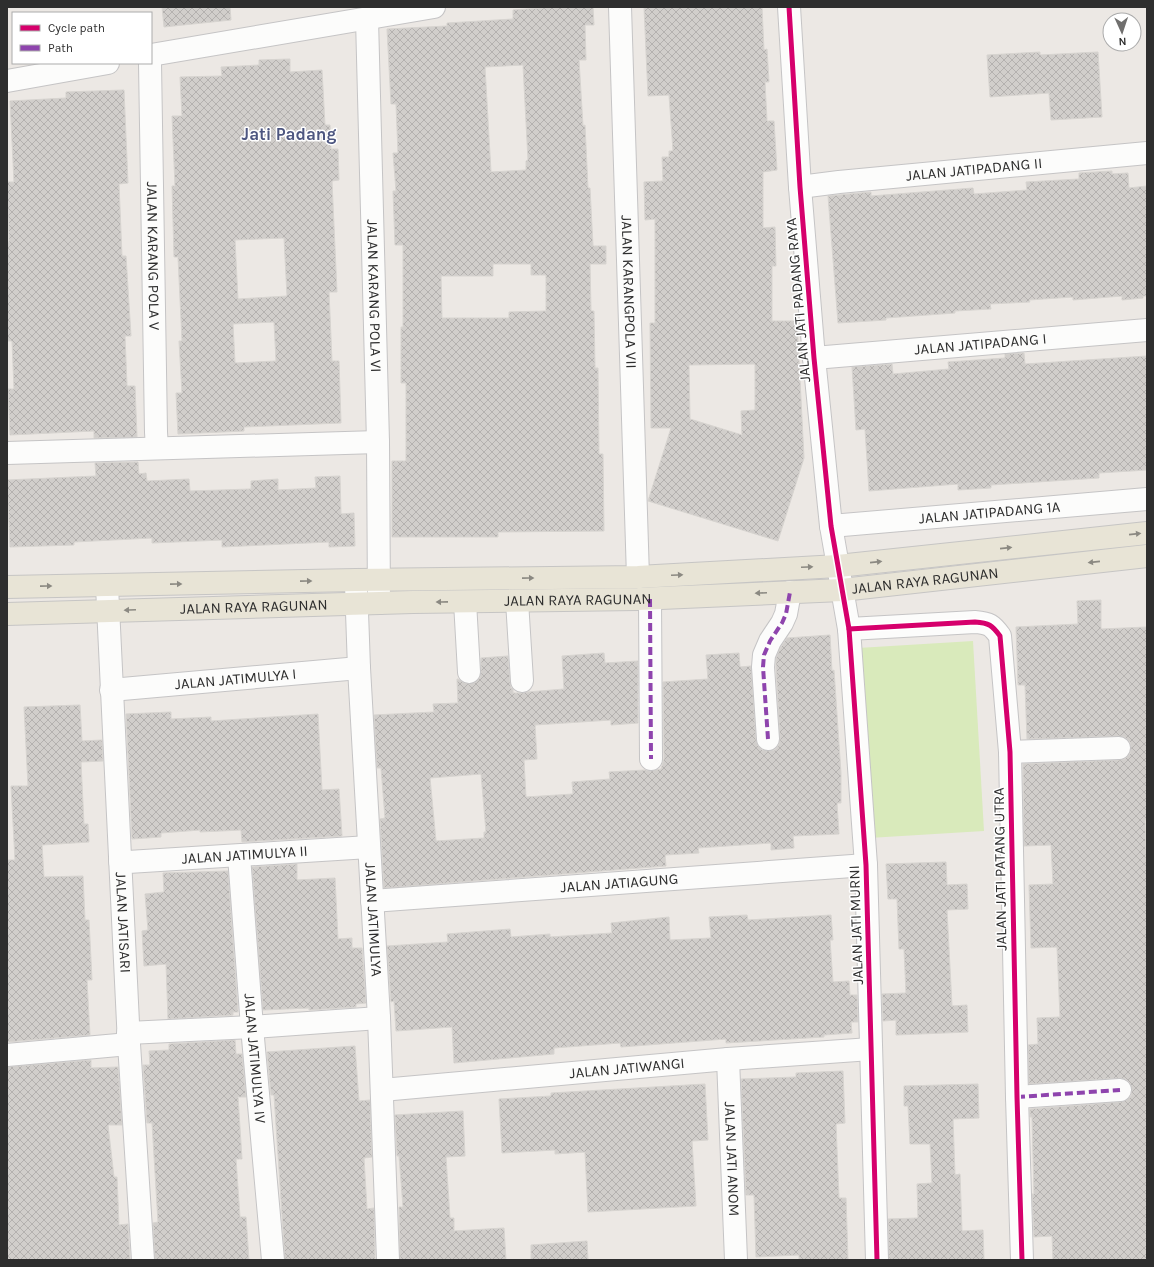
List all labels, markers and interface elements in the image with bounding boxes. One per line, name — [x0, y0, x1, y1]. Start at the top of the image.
legend — [12, 12, 152, 64]
north arrow — [1102, 12, 1142, 52]
text: Cycle path — [48, 21, 105, 35]
text: N — [1118, 35, 1127, 48]
text: Path — [48, 41, 73, 55]
district label: Jati Padang — [242, 124, 336, 144]
street label: JALAN JATIPADANG II — [905, 154, 1043, 185]
street label: JALAN KARANG POLA V — [143, 181, 163, 331]
street label: JALAN KARANGPOLA VII — [618, 215, 640, 369]
street label: JALAN JATI PADANG RAYA — [782, 217, 814, 383]
street label: JALAN KARANG POLA VI — [363, 219, 385, 373]
street label: JALAN JATIPADANG I — [914, 329, 1047, 359]
street label: JALAN JATIPADANG 1A — [918, 497, 1061, 527]
one-way arrow — [1129, 531, 1141, 537]
one-way arrow — [1000, 544, 1012, 551]
one-way arrow — [870, 558, 882, 565]
one-way arrow — [1088, 558, 1100, 565]
one-way arrow — [801, 564, 813, 571]
street label: JALAN RAYA RAGUNAN — [851, 564, 999, 598]
one-way arrow — [671, 571, 683, 578]
one-way arrow — [522, 575, 535, 581]
one-way arrow — [300, 578, 313, 584]
one-way arrow — [170, 581, 183, 587]
one-way arrow — [40, 583, 53, 589]
street label: JALAN RAYA RAGUNAN — [504, 589, 652, 610]
one-way arrow — [754, 590, 767, 596]
street label: JALAN RAYA RAGUNAN — [180, 596, 328, 618]
one-way arrow — [435, 599, 448, 605]
one-way arrow — [123, 607, 136, 613]
street label: JALAN JATIMULYA I — [174, 665, 297, 693]
street label: JALAN JATI PATANG UTRA — [990, 787, 1010, 951]
street label: JALAN JATIMULYA II — [181, 842, 308, 868]
street label: JALAN JATIMULYA — [361, 862, 386, 977]
street label: JALAN JATI MURNI — [845, 865, 867, 985]
street label: JALAN JATIAGUNG — [560, 870, 679, 896]
street label: JALAN JATISARI — [112, 872, 135, 974]
street label: JALAN JATIMULYA IV — [240, 993, 270, 1125]
street label: JALAN JATIWANGI — [569, 1054, 685, 1082]
street label: JALAN JATI ANOM — [721, 1101, 743, 1217]

